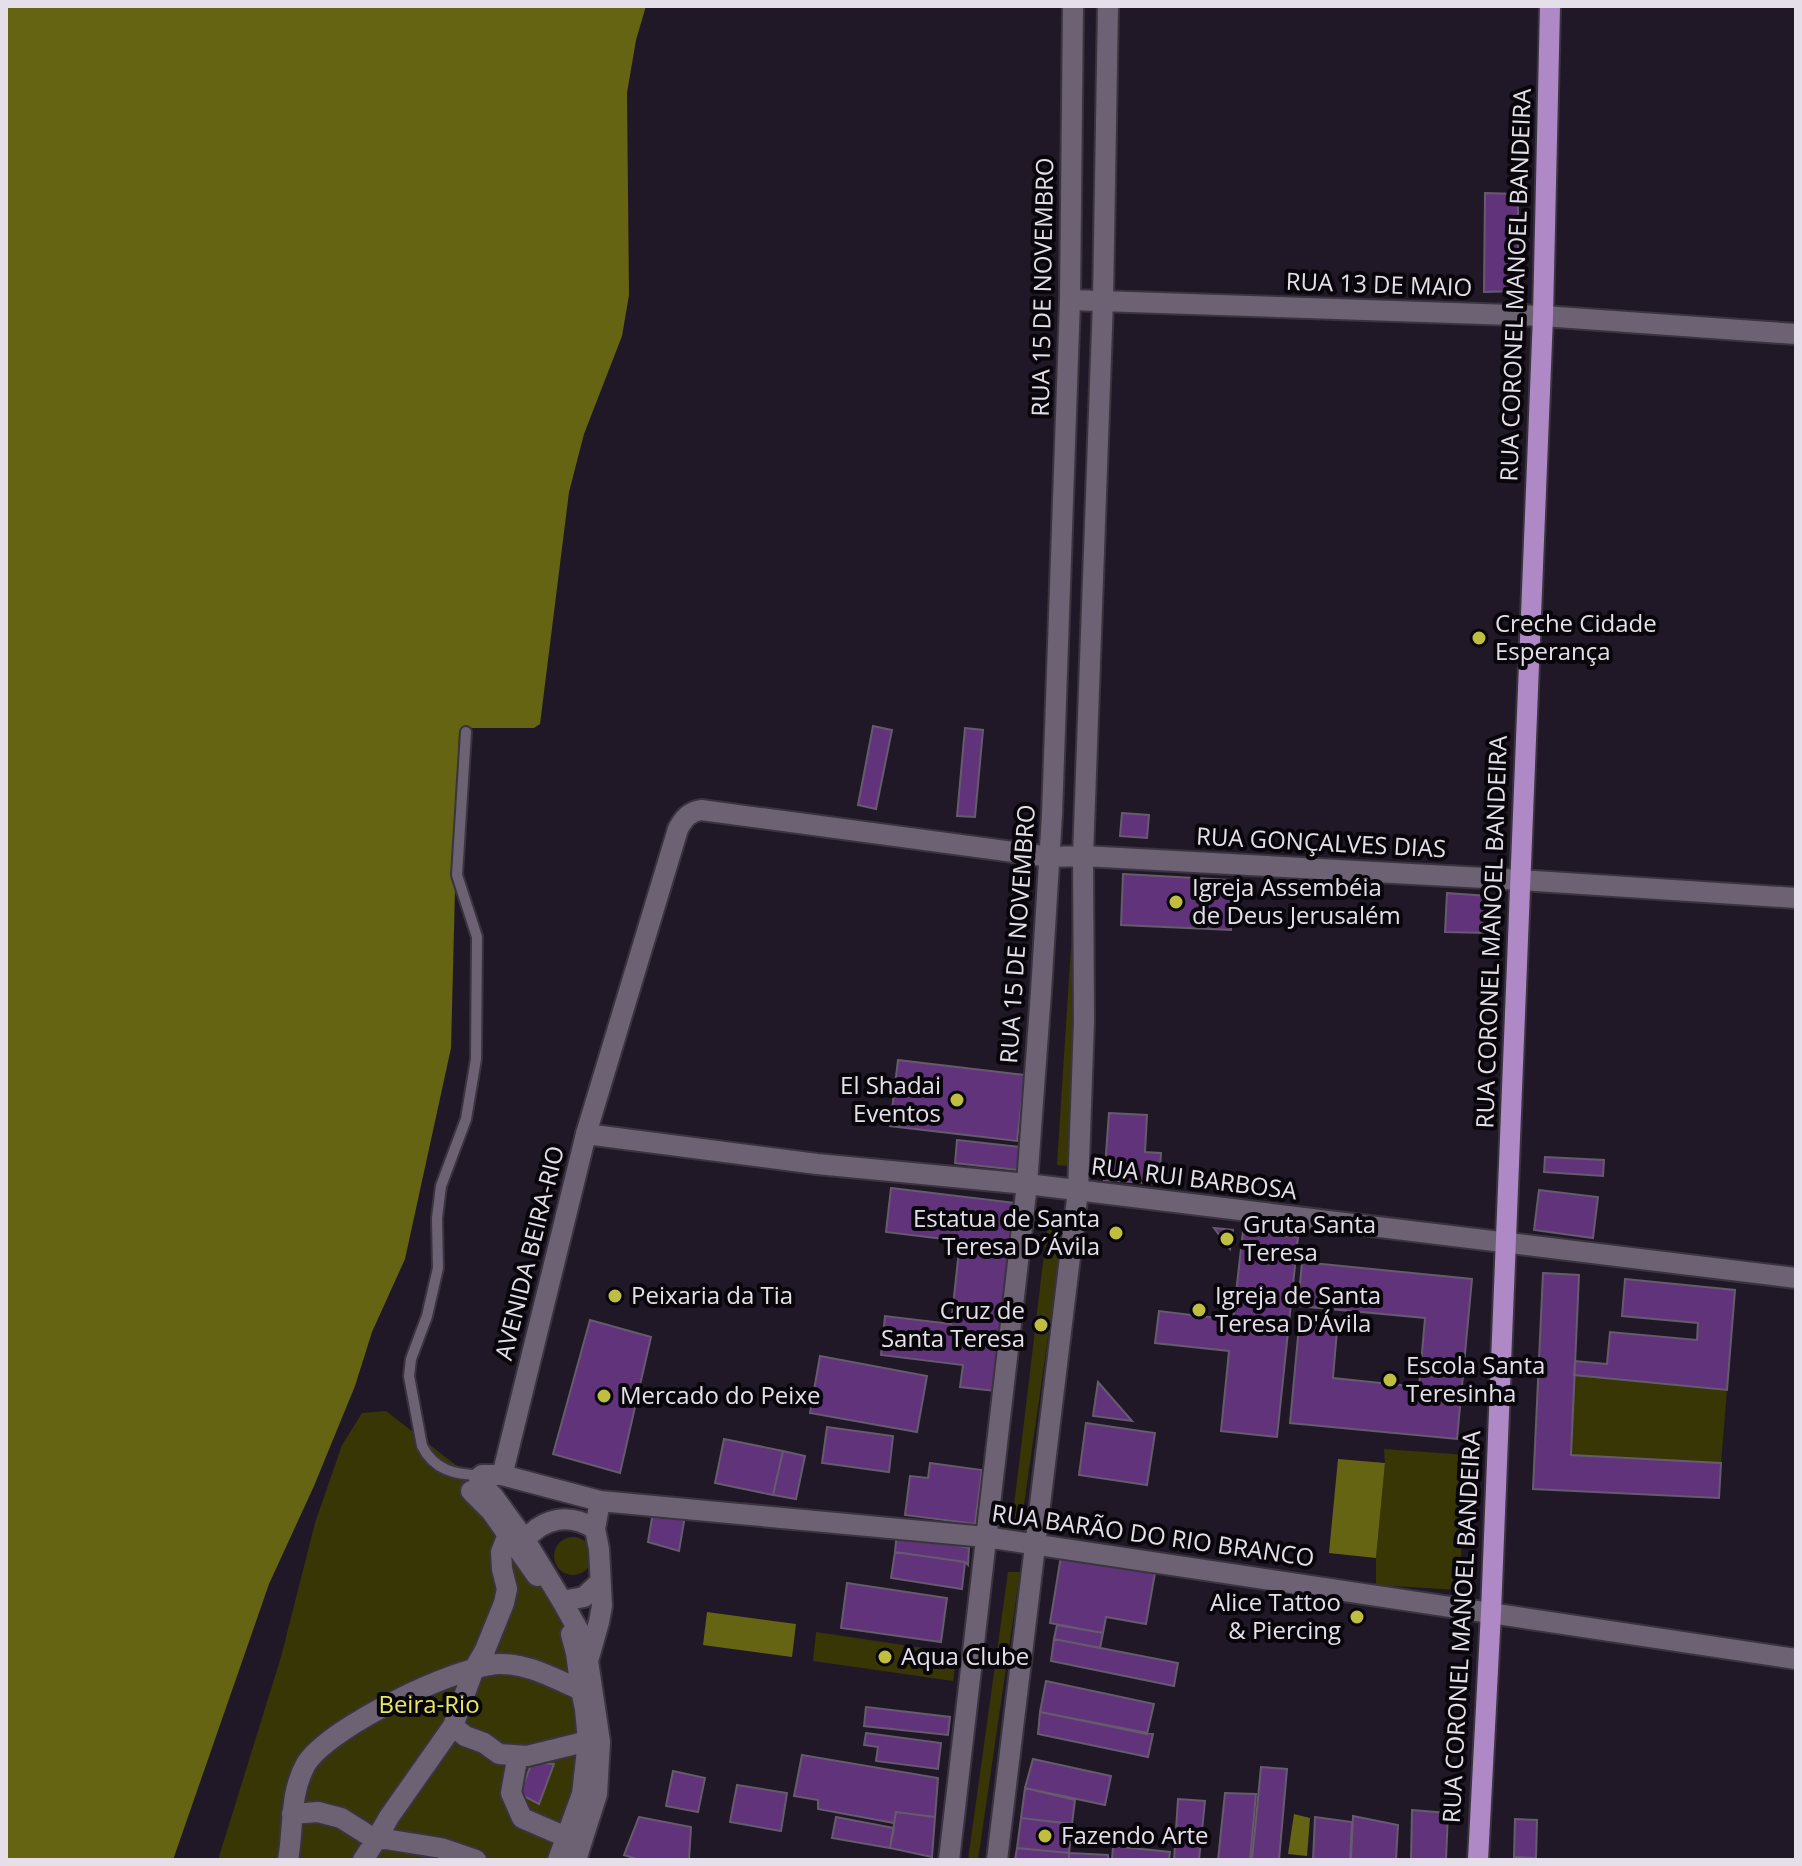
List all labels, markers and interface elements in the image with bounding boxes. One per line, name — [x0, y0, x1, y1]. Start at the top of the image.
street label: RUA CORONEL MANOEL BANDEIRA — [1491, 87, 1538, 482]
street label: RUA 15 DE NOVEMBRO — [1023, 157, 1060, 417]
street label: RUA 13 DE MAIO — [1285, 264, 1473, 303]
place label: Creche Cidade Esperança — [1495, 606, 1657, 667]
marker: Creche Cidade Esperança — [1470, 629, 1488, 647]
street label: RUA CORONEL MANOEL BANDEIRA — [1467, 734, 1514, 1129]
street label: RUA 15 DE NOVEMBRO — [991, 803, 1042, 1064]
street label: RUA GONÇALVES DIAS — [1195, 818, 1447, 865]
place label: Igreja Assembéia de Deus Jerusalém — [1192, 870, 1401, 931]
marker: Igreja Assembéia de Deus Jerusalém — [1167, 893, 1185, 911]
place label: El Shadai Eventos — [840, 1068, 941, 1129]
marker: El Shadai Eventos — [948, 1091, 966, 1109]
street label: AVENIDA BEIRA-RIO — [486, 1142, 571, 1363]
street label: RUA RUI BARBOSA — [1089, 1149, 1300, 1207]
place label: Estatua de Santa Teresa D´Ávila — [913, 1201, 1100, 1262]
place label: Gruta Santa Teresa — [1243, 1207, 1376, 1268]
marker: Estatua de Santa Teresa D´Ávila — [1107, 1224, 1125, 1242]
marker: Gruta Santa Teresa — [1218, 1230, 1236, 1248]
place label: Peixaria da Tia — [631, 1278, 793, 1311]
place label: Igreja de Santa Teresa D'Ávila — [1215, 1278, 1381, 1339]
marker: Peixaria da Tia — [606, 1287, 624, 1305]
place label: Cruz de Santa Teresa — [881, 1293, 1025, 1354]
marker: Igreja de Santa Teresa D'Ávila — [1190, 1301, 1208, 1319]
marker: Cruz de Santa Teresa — [1032, 1316, 1050, 1334]
place label: Escola Santa Teresinha — [1406, 1348, 1545, 1409]
marker: Escola Santa Teresinha — [1381, 1371, 1399, 1389]
place label: Mercado do Peixe — [620, 1378, 820, 1411]
marker: Mercado do Peixe — [595, 1387, 613, 1405]
street label: RUA CORONEL MANOEL BANDEIRA — [1434, 1429, 1487, 1824]
street label: RUA BARÃO DO RIO BRANCO — [990, 1496, 1317, 1573]
place label: Alice Tattoo & Piercing — [1210, 1585, 1341, 1646]
marker: Alice Tattoo & Piercing — [1348, 1608, 1366, 1626]
place label: Aqua Clube — [901, 1639, 1029, 1672]
marker: Aqua Clube — [876, 1648, 894, 1666]
park label: Beira-Rio — [378, 1687, 480, 1720]
place label: Fazendo Arte — [1061, 1818, 1209, 1851]
marker: Fazendo Arte — [1036, 1827, 1054, 1845]

